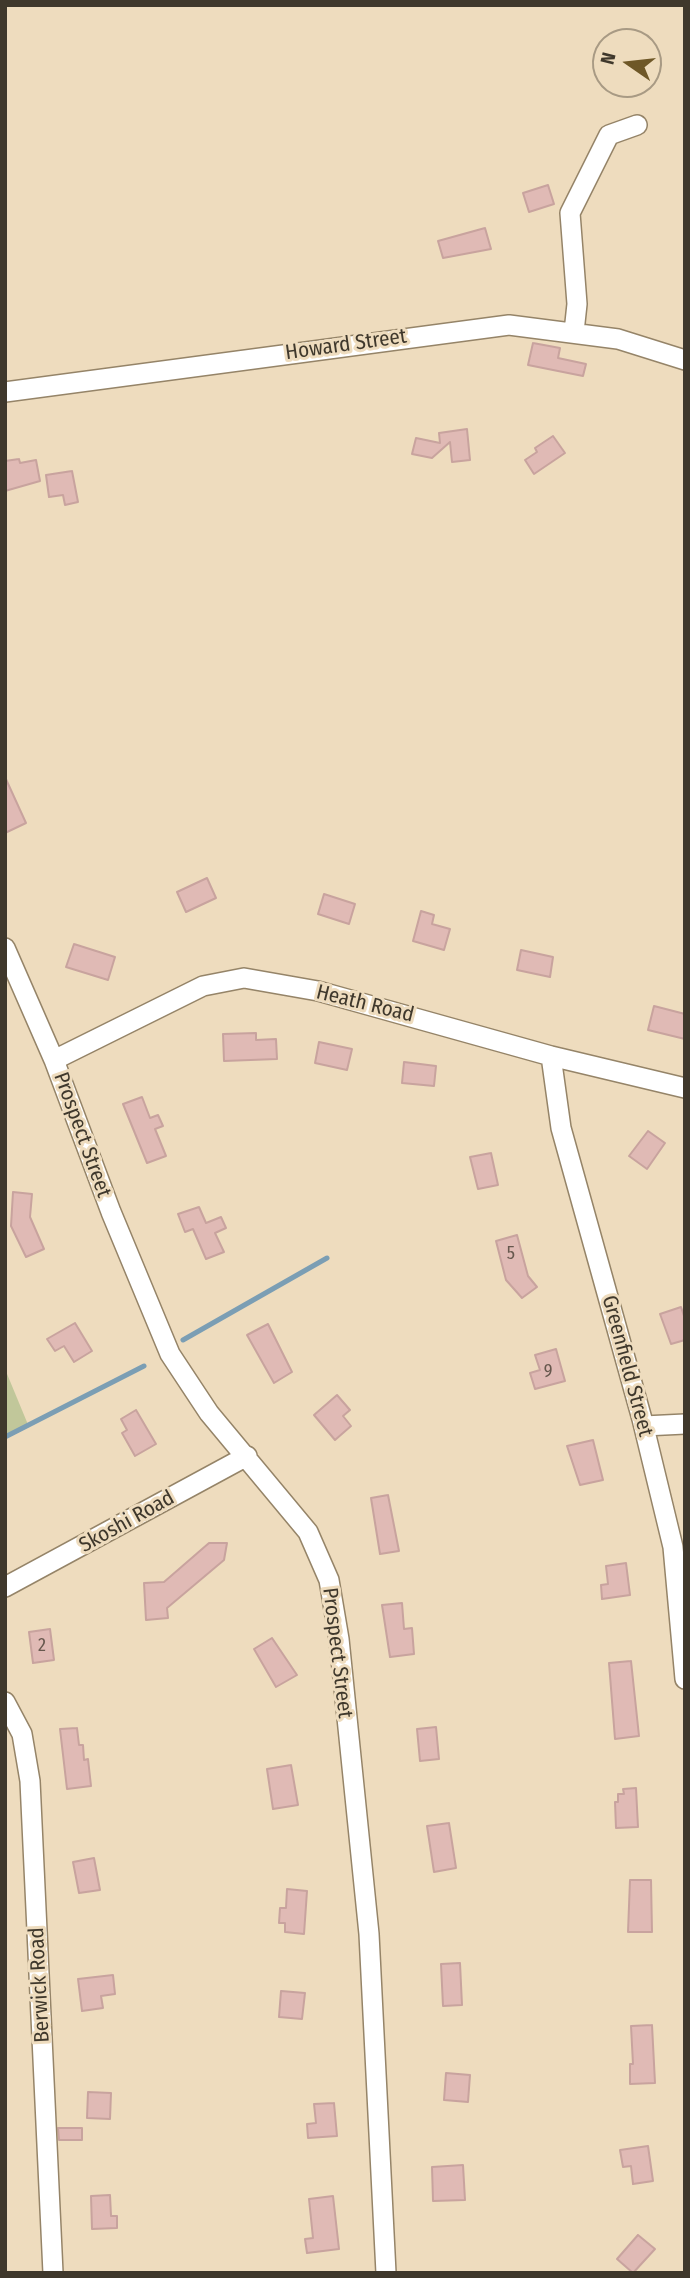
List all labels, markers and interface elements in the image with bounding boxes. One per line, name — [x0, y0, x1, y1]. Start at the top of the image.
north arrow — [592, 28, 662, 98]
text: N — [596, 50, 621, 67]
street label: Howard Street — [284, 324, 408, 366]
street label: Heath Road — [314, 980, 416, 1028]
street label: Prospect Street — [48, 1069, 116, 1201]
house number: 5 — [507, 1243, 515, 1265]
street label: Greenfield Street — [596, 1293, 658, 1439]
house number: 9 — [544, 1361, 552, 1383]
street label: Skoshi Road — [75, 1486, 179, 1558]
street label: Prospect Street — [316, 1586, 358, 1720]
house number: 2 — [38, 1635, 46, 1657]
street label: Berwick Road — [24, 1927, 56, 2043]

